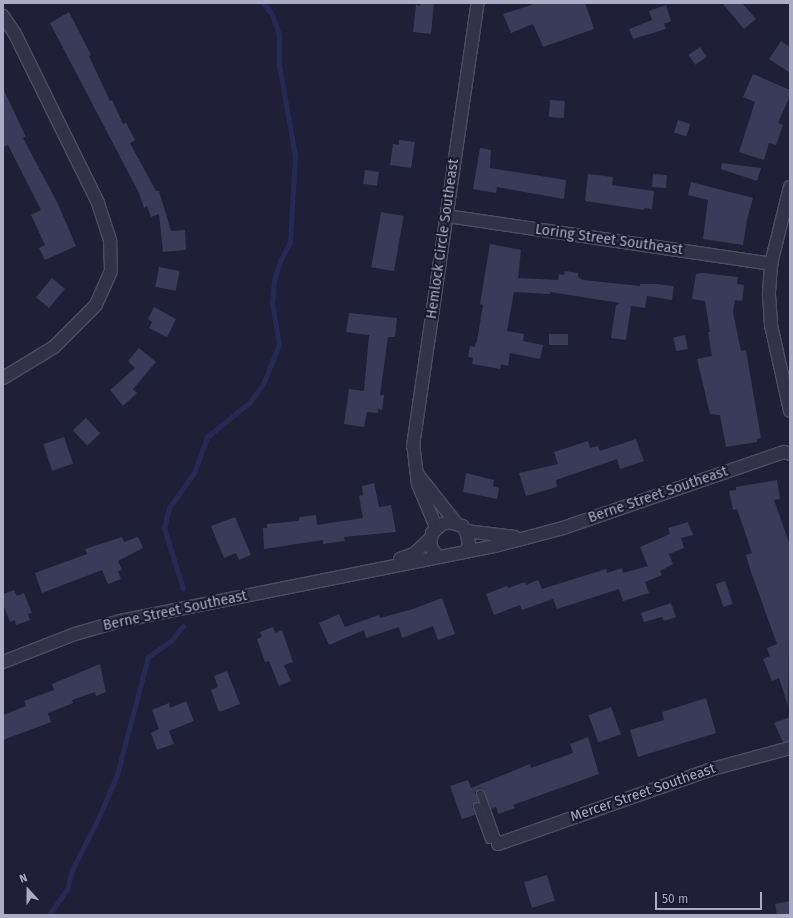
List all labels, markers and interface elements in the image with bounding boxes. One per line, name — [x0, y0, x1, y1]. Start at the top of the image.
street label: Hemlock Circle Southeast — [423, 158, 463, 320]
street label: Loring Street Southeast — [534, 221, 684, 259]
street label: Berne Street Southeast — [586, 463, 730, 527]
street label: Berne Street Southeast — [102, 588, 248, 634]
street label: Mercer Street Southeast — [568, 760, 718, 826]
north arrow — [8, 870, 48, 910]
text: N — [18, 871, 29, 886]
scale bar — [657, 884, 764, 910]
text: 50 m — [662, 892, 688, 906]

